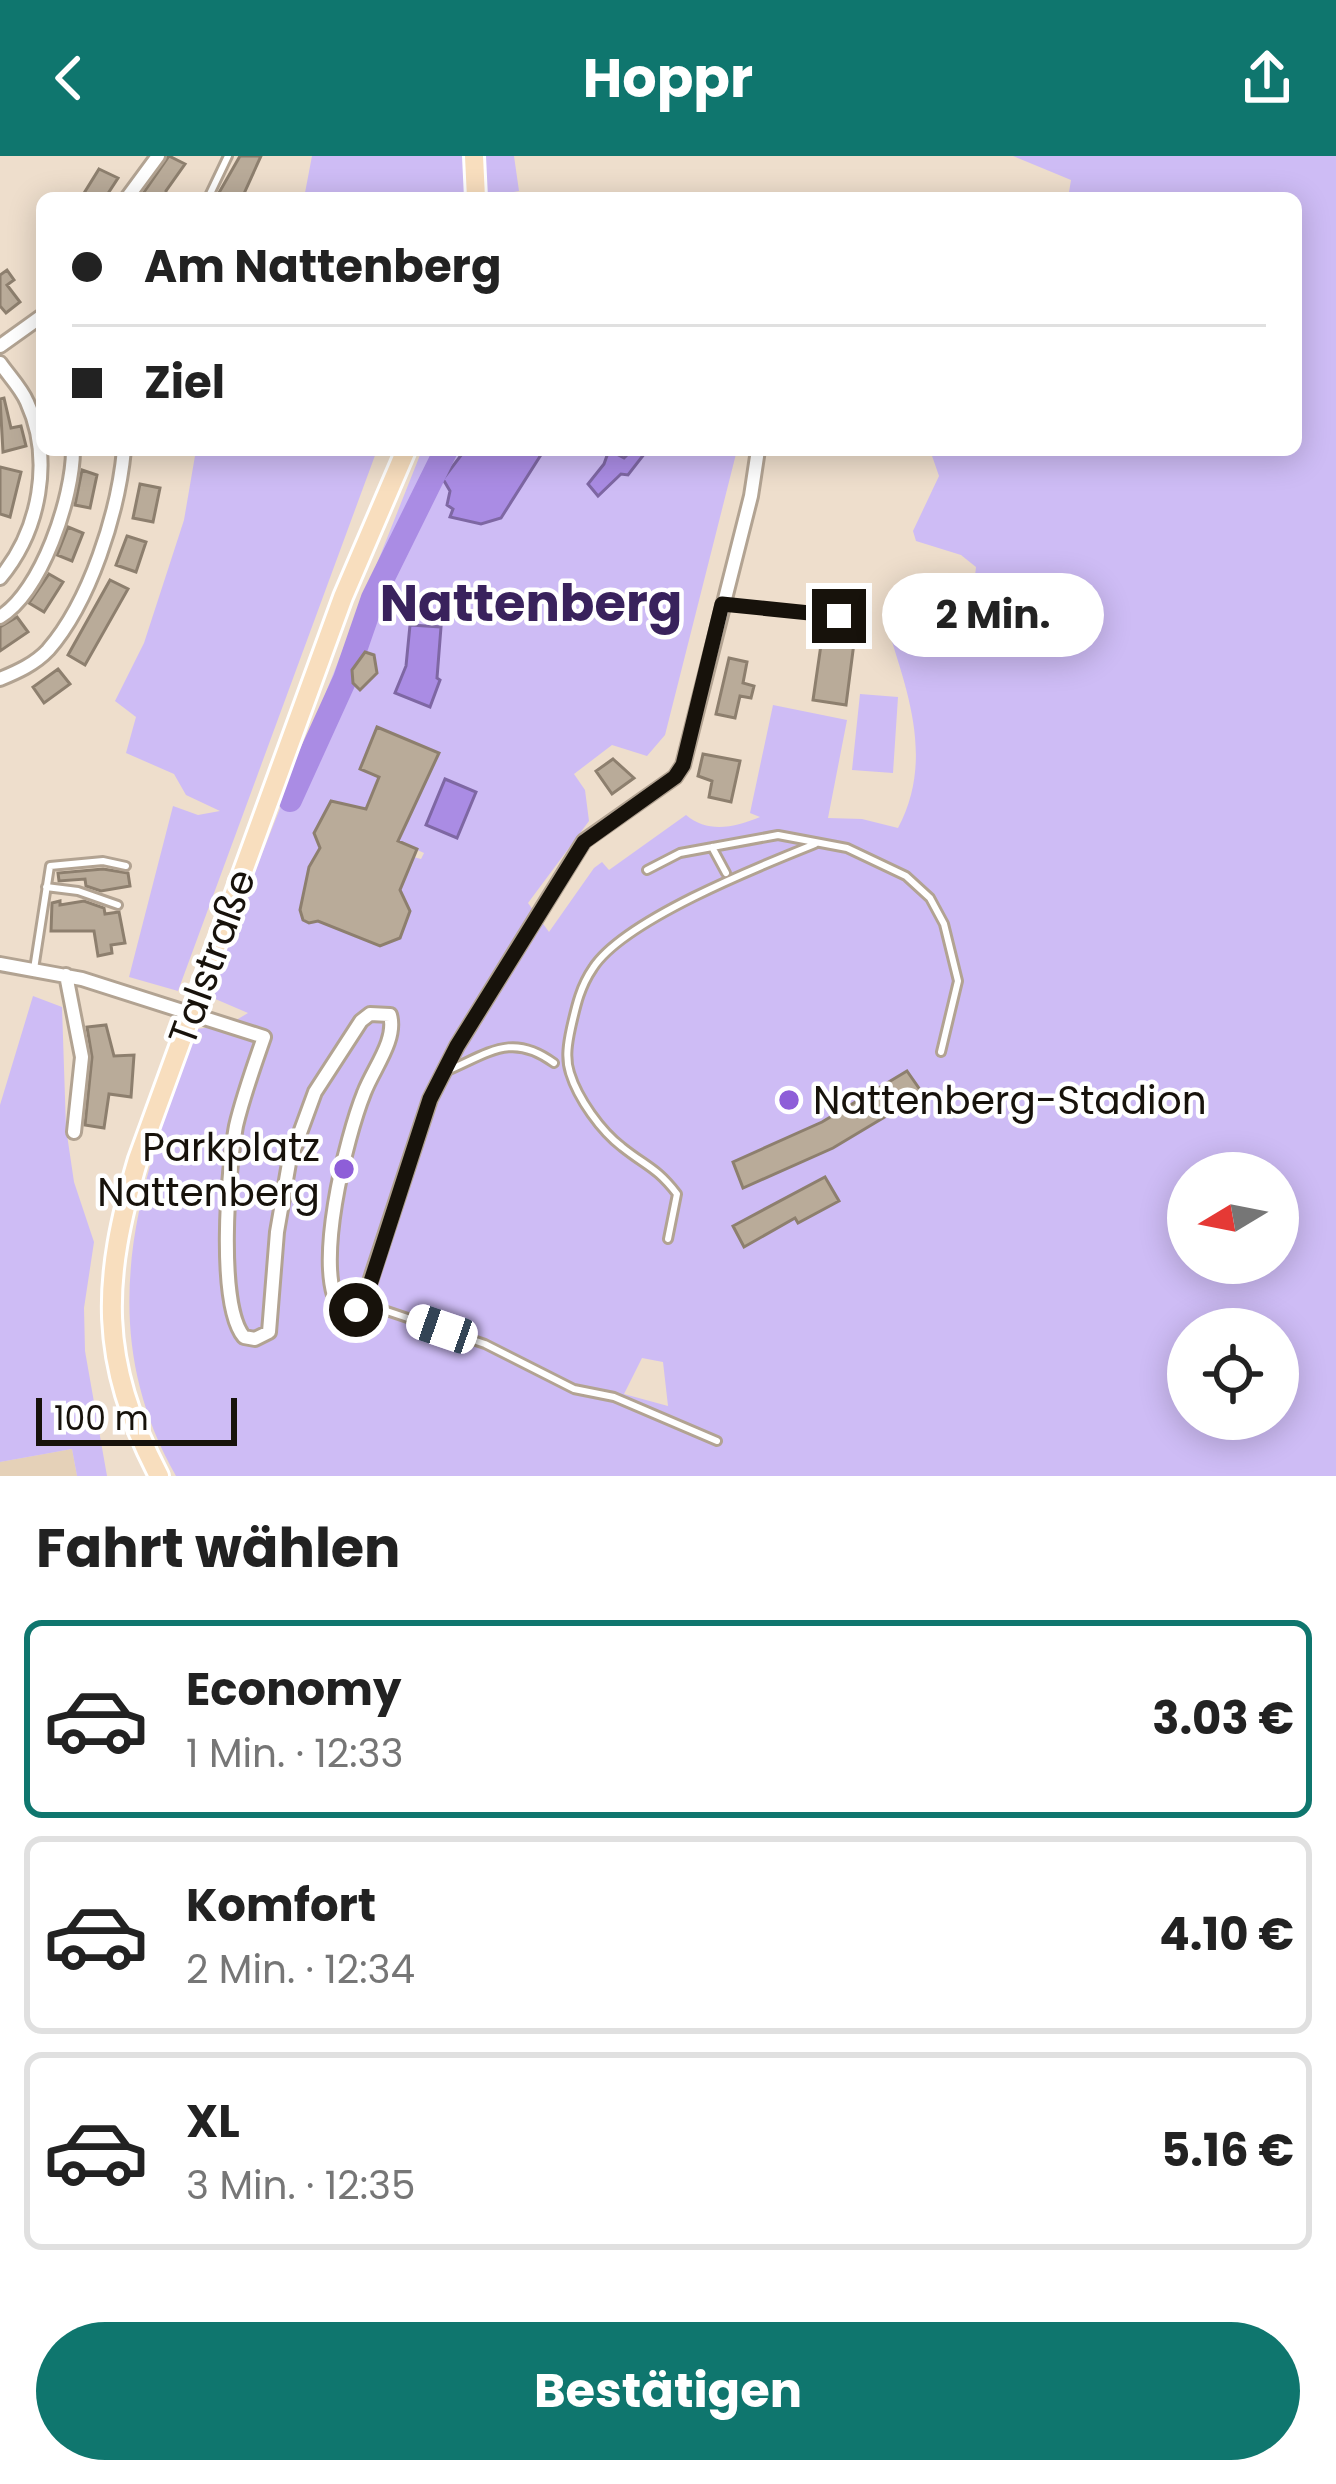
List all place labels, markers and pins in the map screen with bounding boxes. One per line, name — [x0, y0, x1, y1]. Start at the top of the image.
place label: Nattenberg-Stadion — [813, 1073, 1207, 1128]
marker: Nattenberg-Stadion — [776, 1087, 802, 1113]
place label: Parkplatz Nattenberg — [97, 1120, 320, 1220]
marker: Parkplatz Nattenberg — [331, 1156, 357, 1182]

